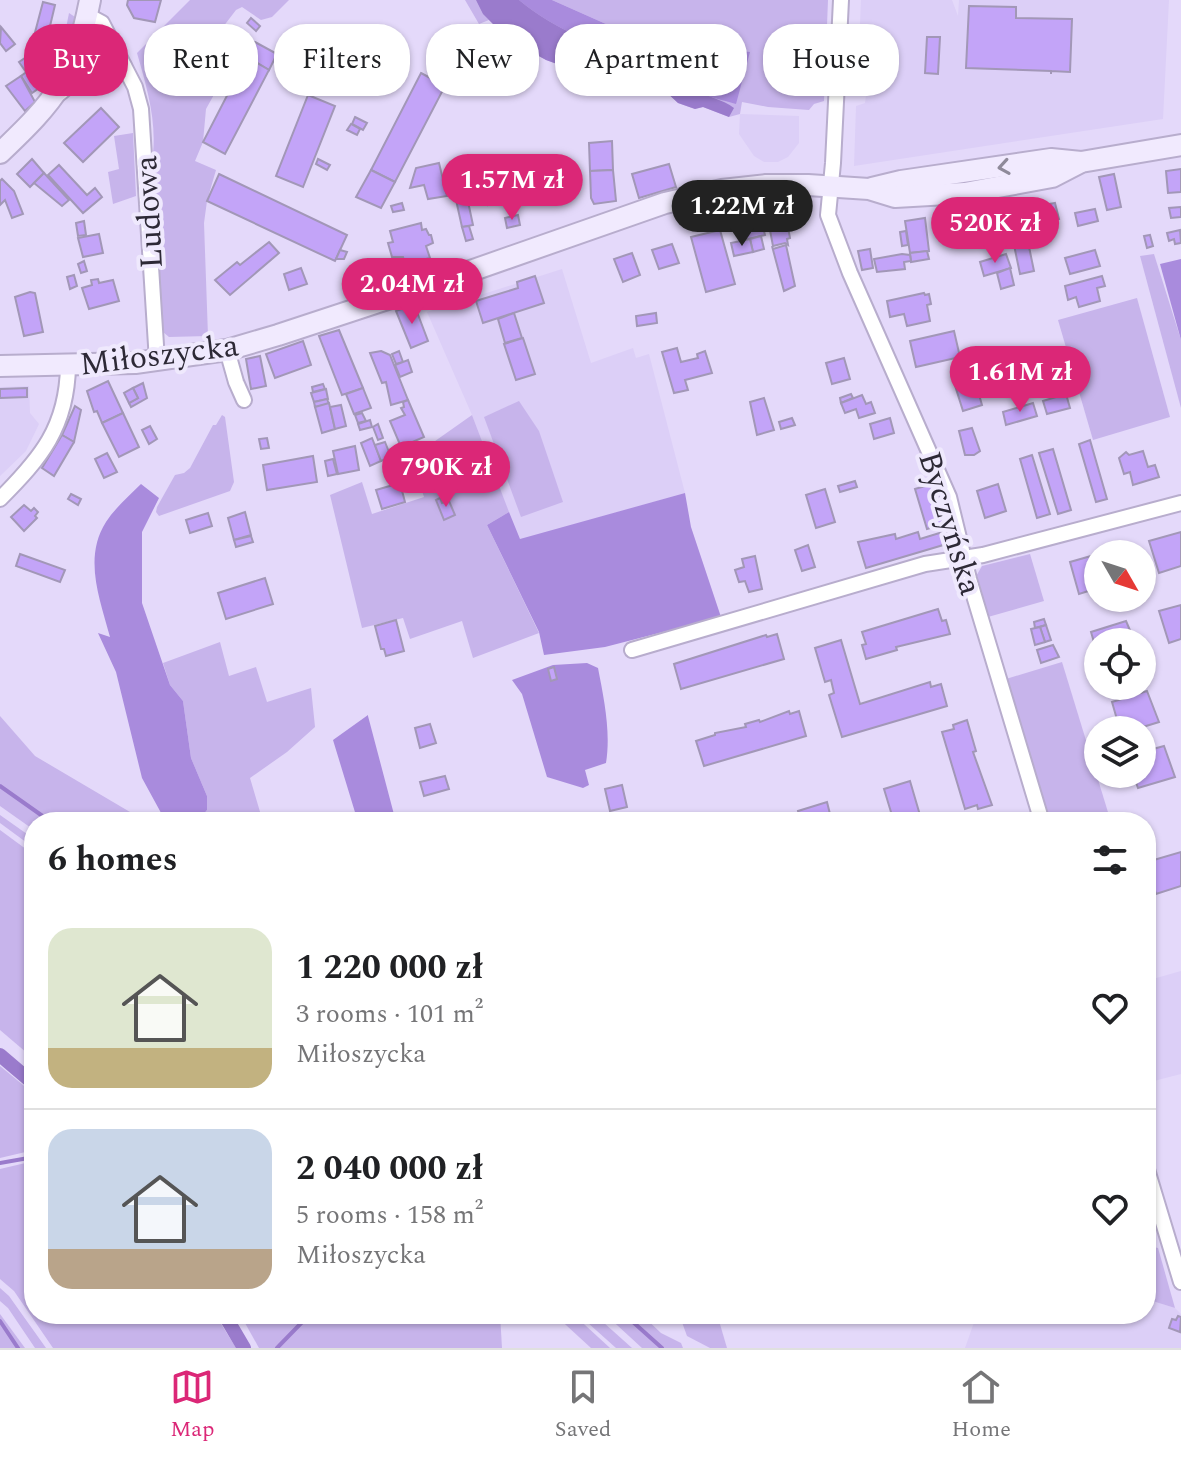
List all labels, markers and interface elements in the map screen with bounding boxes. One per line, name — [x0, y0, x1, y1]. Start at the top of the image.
chip: Buy — [24, 24, 128, 96]
chip: Rent — [144, 24, 258, 96]
chip: Filters — [274, 24, 410, 96]
chip: New — [426, 24, 539, 96]
chip: Apartment — [555, 24, 747, 96]
chip: House — [763, 24, 899, 96]
street label: Ludowa — [122, 154, 177, 270]
pin: 1.57M zł — [429, 154, 595, 222]
one-way arrow — [997, 158, 1011, 175]
text: 1.57M zł — [460, 160, 564, 200]
pin: 1.22M zł — [659, 180, 825, 248]
text: 1.22M zł — [690, 186, 794, 226]
pin: 520K zł — [921, 197, 1069, 265]
text: 520K zł — [949, 203, 1041, 243]
pin: 2.04M zł — [329, 258, 495, 326]
text: 2.04M zł — [360, 264, 464, 304]
street label: Miłoszycka — [77, 321, 242, 390]
pin: 1.61M zł — [937, 346, 1103, 414]
text: 1.61M zł — [968, 352, 1072, 392]
pin: 790K zł — [372, 441, 520, 509]
street label: Byczyńska — [904, 446, 995, 602]
text: 790K zł — [400, 447, 492, 487]
north arrow — [1084, 540, 1156, 612]
map controls — [1084, 540, 1156, 788]
button: locate — [1084, 628, 1156, 700]
button: layers — [1084, 716, 1156, 788]
text: 6 homes — [48, 834, 178, 886]
icon: filters — [1088, 838, 1132, 882]
text: 1 220 000 zł — [296, 942, 483, 994]
icon: home — [112, 960, 208, 1056]
icon: heart — [1088, 986, 1132, 1030]
text: 3 rooms · 101 m² — [296, 994, 483, 1034]
text: Miłoszycka — [296, 1034, 426, 1074]
text: 2 040 000 zł — [296, 1143, 483, 1195]
icon: home — [112, 1161, 208, 1257]
icon: heart — [1088, 1187, 1132, 1231]
text: 5 rooms · 158 m² — [296, 1195, 483, 1235]
text: Miłoszycka — [296, 1235, 426, 1275]
tab: Map — [170, 1365, 215, 1446]
tab: Saved — [555, 1365, 611, 1446]
tab: Home — [952, 1365, 1011, 1446]

